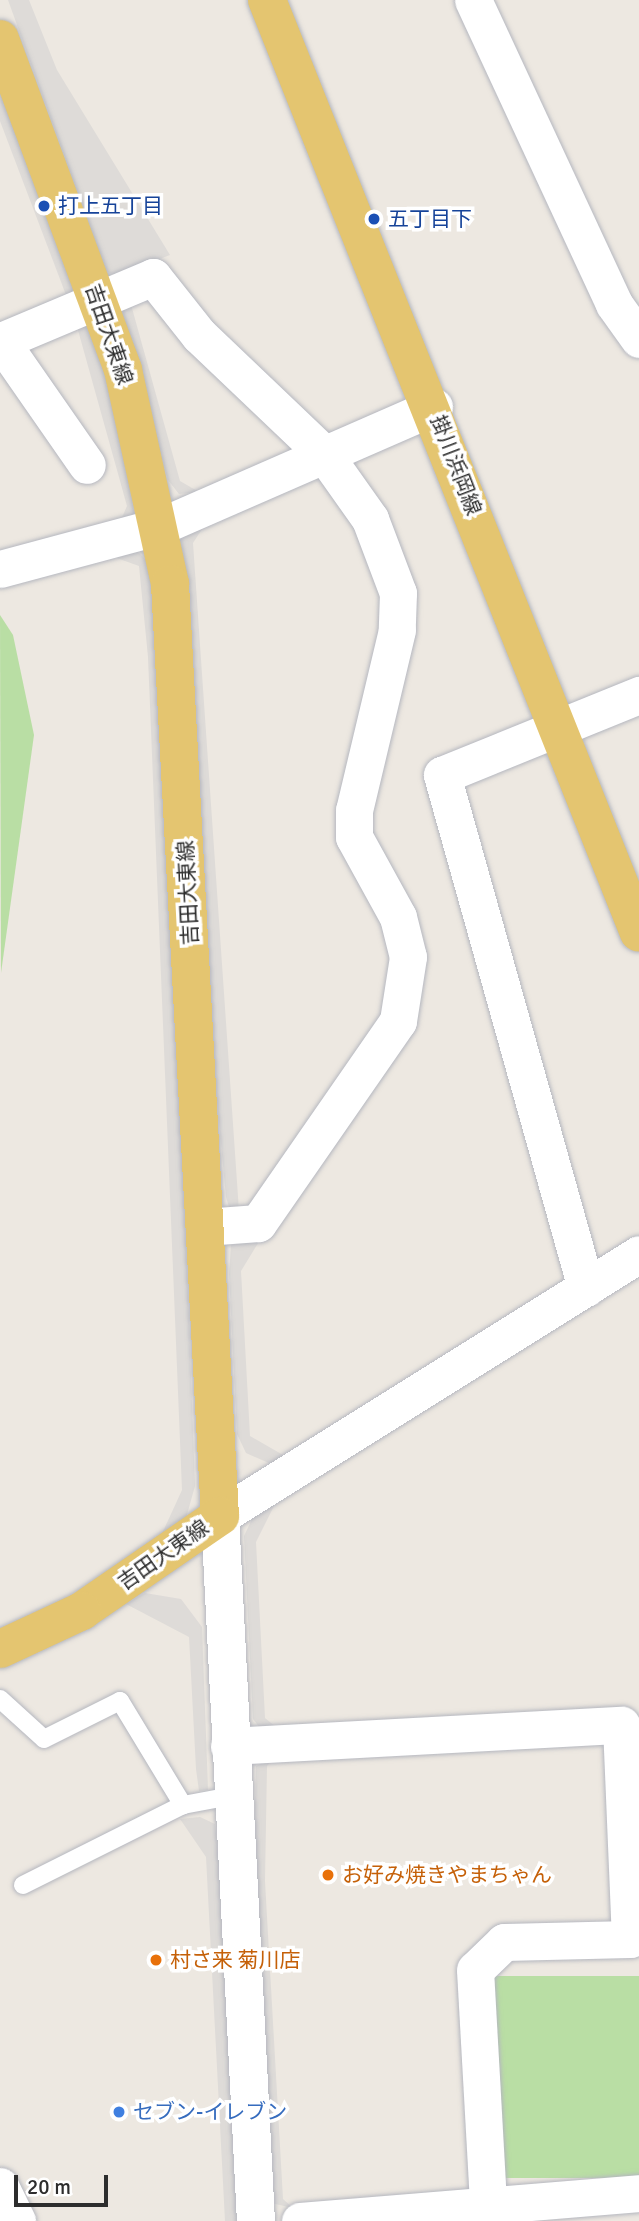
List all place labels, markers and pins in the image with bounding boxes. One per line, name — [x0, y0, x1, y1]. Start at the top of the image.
place label: 打上五丁目 — [58, 193, 163, 219]
marker: 打上五丁目 — [36, 198, 52, 214]
place label: 五丁目下 — [388, 206, 472, 232]
marker: 五丁目下 — [366, 211, 382, 227]
place label: お好み焼きやまちゃん — [342, 1862, 552, 1888]
marker: お好み焼きやまちゃん — [320, 1867, 336, 1883]
place label: 村さ来 菊川店 — [170, 1947, 301, 1973]
marker: 村さ来 菊川店 — [148, 1952, 164, 1968]
place label: セブン-イレブン — [133, 2099, 287, 2125]
marker: セブン-イレブン — [111, 2104, 127, 2120]

